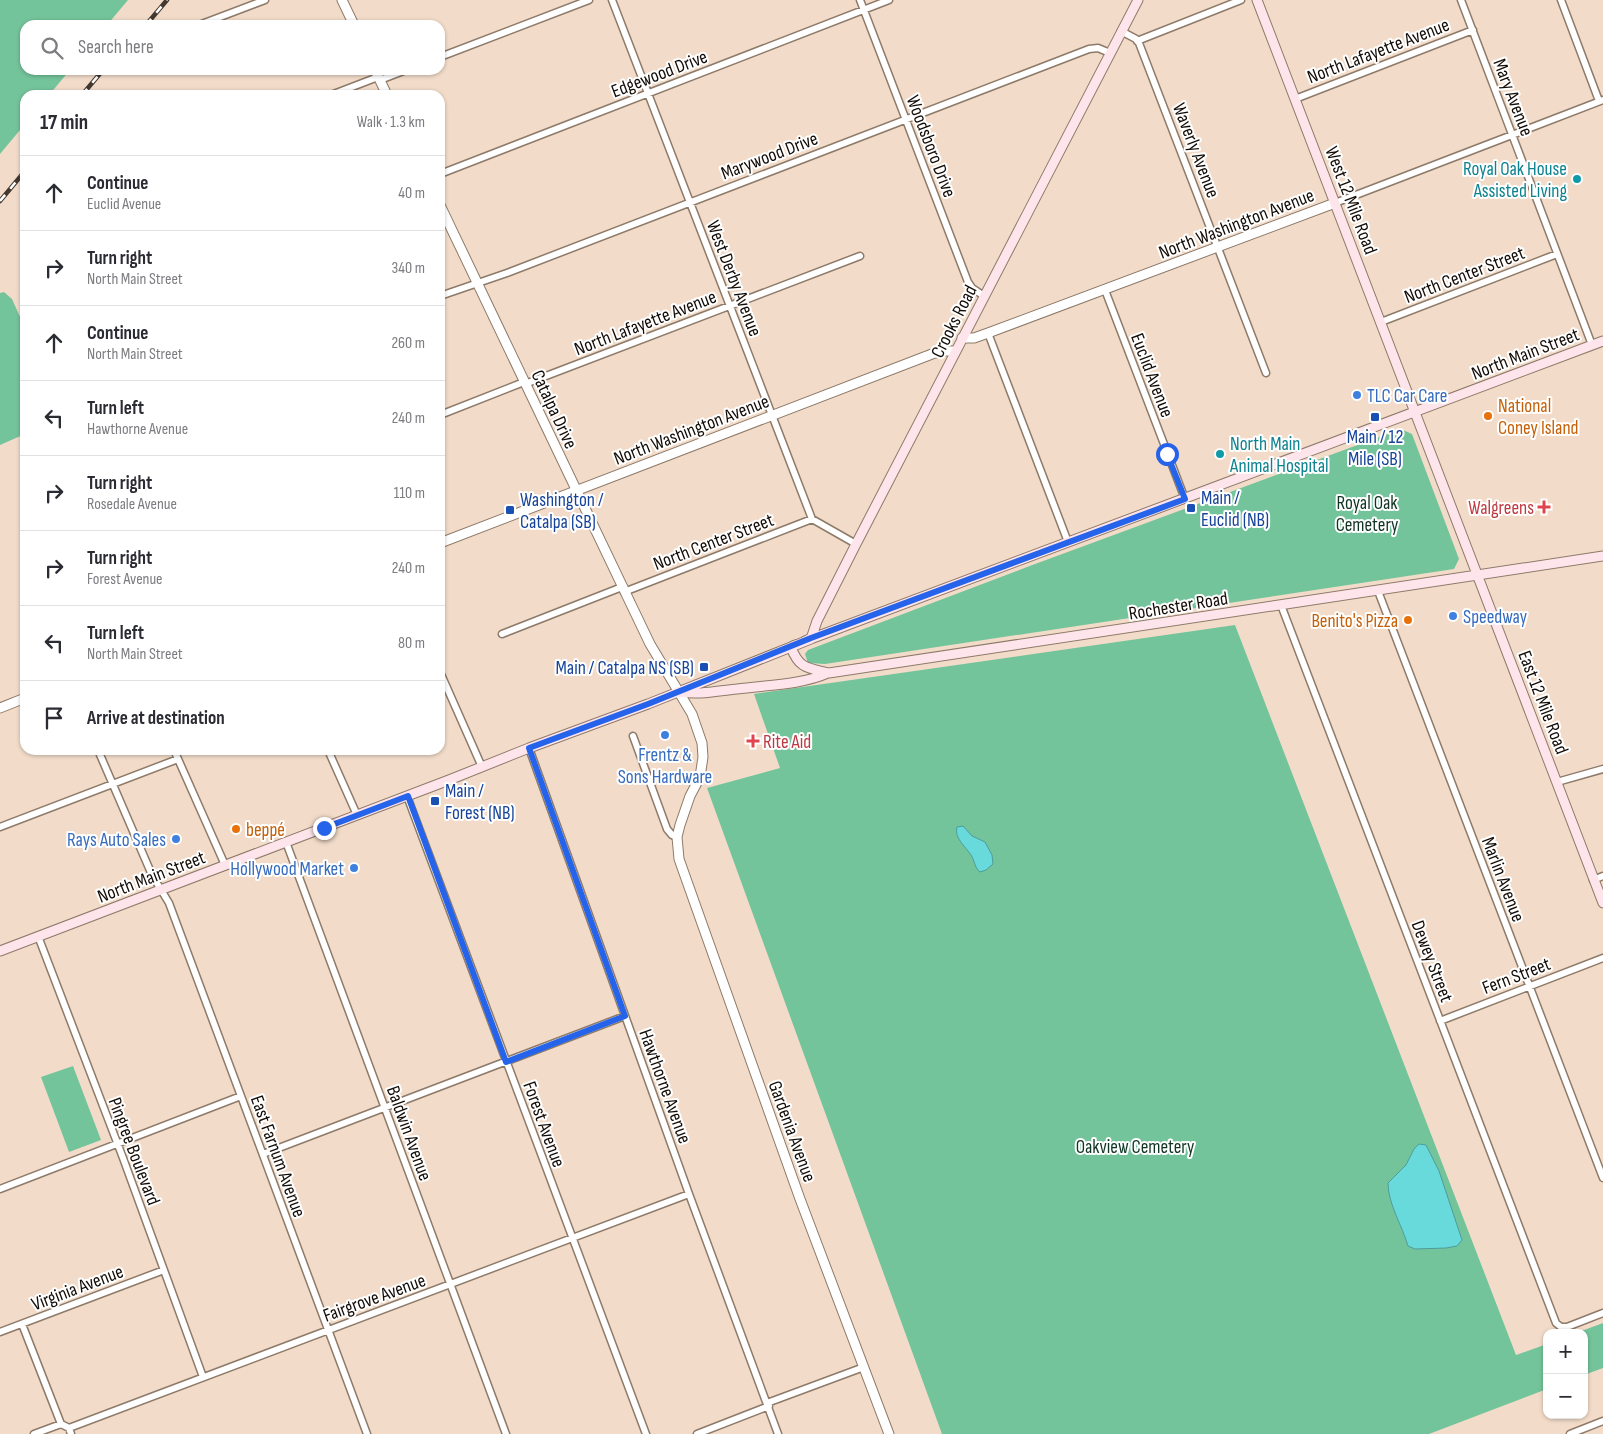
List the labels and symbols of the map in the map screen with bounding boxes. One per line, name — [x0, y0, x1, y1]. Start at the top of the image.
street label: North Lafayette Avenue — [1304, 14, 1453, 89]
street label: Edgewood Drive — [608, 46, 711, 103]
street label: Mary Avenue — [1487, 56, 1538, 139]
street label: Woodsboro Drive — [901, 92, 961, 201]
street label: Waverly Avenue — [1167, 100, 1224, 201]
street label: Marywood Drive — [718, 127, 821, 185]
street label: West 12 Mile Road — [1319, 143, 1382, 258]
place label: Royal Oak House Assisted Living — [1463, 158, 1567, 203]
marker: Royal Oak House Assisted Living — [1571, 173, 1583, 185]
street label: North Washington Avenue — [1156, 184, 1318, 265]
street label: West Derby Avenue — [701, 217, 766, 340]
street label: North Center Street — [1401, 242, 1528, 309]
street label: Crooks Road — [926, 281, 982, 362]
street label: North Lafayette Avenue — [571, 286, 720, 361]
street label: North Main Street — [1468, 323, 1583, 385]
street label: Euclid Avenue — [1125, 330, 1178, 421]
street label: Catalpa Drive — [525, 367, 582, 453]
place label: TLC Car Care — [1367, 385, 1447, 408]
marker: TLC Car Care — [1351, 389, 1363, 401]
street label: North Washington Avenue — [611, 390, 773, 471]
place label: National Coney Island — [1498, 395, 1578, 440]
marker: National Coney Island — [1482, 410, 1494, 422]
marker: Main / 12 Mile (SB) — [1369, 411, 1381, 423]
place label: Main / 12 Mile (SB) — [1347, 426, 1403, 471]
place label: North Main Animal Hospital — [1229, 433, 1329, 478]
route start — [1156, 443, 1179, 466]
marker: North Main Animal Hospital — [1214, 448, 1226, 460]
place label: Main / Euclid (NB) — [1201, 487, 1269, 532]
place label: Washington / Catalpa (SB) — [520, 489, 604, 534]
park label: Royal Oak Cemetery — [1336, 492, 1399, 537]
place label: Walgreens — [1468, 497, 1534, 520]
marker: Walgreens — [1538, 501, 1550, 513]
marker: Main / Euclid (NB) — [1185, 502, 1197, 514]
marker: Washington / Catalpa (SB) — [504, 504, 516, 516]
street label: North Center Street — [650, 509, 777, 576]
street label: Rochester Road — [1127, 587, 1229, 626]
place label: Speedway — [1463, 606, 1528, 629]
place label: Benito's Pizza — [1311, 610, 1398, 633]
marker: Speedway — [1447, 610, 1459, 622]
marker: Benito's Pizza — [1402, 614, 1414, 626]
street label: East 12 Mile Road — [1512, 648, 1573, 757]
place label: Main / Catalpa NS (SB) — [556, 657, 694, 680]
marker: Main / Catalpa NS (SB) — [698, 661, 710, 673]
marker: Frentz & Sons Hardware — [659, 729, 671, 741]
place label: Rite Aid — [763, 731, 811, 754]
marker: Rite Aid — [747, 735, 759, 747]
place label: Frentz & Sons Hardware — [618, 744, 712, 789]
place label: Main / Forest (NB) — [445, 780, 515, 825]
marker: Main / Forest (NB) — [429, 795, 441, 807]
route end — [313, 817, 336, 840]
place label: beppé — [246, 819, 285, 842]
marker: beppé — [230, 823, 242, 835]
place label: Rays Auto Sales — [67, 829, 166, 852]
marker: Rays Auto Sales — [170, 833, 182, 845]
street label: Marlin Avenue — [1476, 834, 1529, 925]
street label: North Main Street — [94, 846, 209, 908]
place label: Hollywood Market — [230, 858, 344, 881]
marker: Hollywood Market — [348, 862, 360, 874]
street label: Dewey Street — [1406, 918, 1458, 1006]
street label: Fern Street — [1479, 953, 1554, 1000]
street label: Hawthorne Avenue — [633, 1026, 696, 1147]
street label: Forest Avenue — [517, 1078, 570, 1171]
street label: Gardenia Avenue — [763, 1078, 821, 1185]
street label: Baldwin Avenue — [381, 1083, 436, 1184]
street label: East Farnum Avenue — [245, 1092, 310, 1221]
street label: Pingree Boulevard — [103, 1094, 165, 1209]
park label: Oakview Cemetery — [1076, 1136, 1195, 1159]
street label: Virginia Avenue — [28, 1260, 127, 1316]
street label: Fairgrove Avenue — [320, 1269, 429, 1328]

